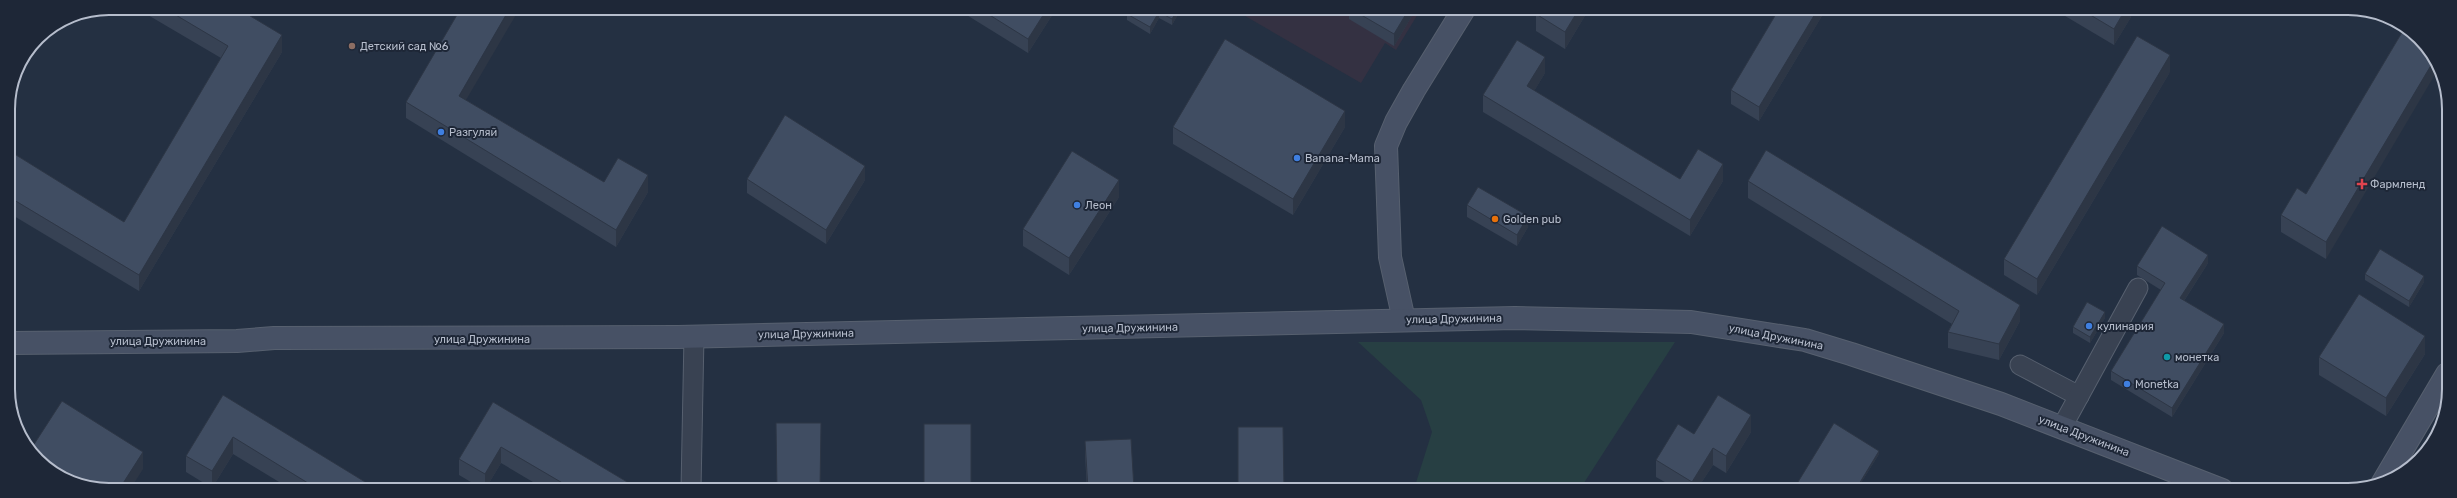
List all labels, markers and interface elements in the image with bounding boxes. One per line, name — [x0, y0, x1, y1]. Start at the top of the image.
place label: Детский сад №6 — [360, 40, 449, 53]
marker: Детский сад №6 — [347, 41, 357, 51]
place label: Разгуляй — [449, 126, 497, 139]
marker: Разгуляй — [436, 127, 446, 137]
place label: Banana-Mama — [1305, 152, 1380, 165]
marker: Banana-Mama — [1292, 153, 1302, 163]
place label: Фармленд — [2370, 178, 2426, 191]
marker: Фармленд — [2357, 179, 2367, 189]
place label: Леон — [1085, 199, 1112, 212]
marker: Леон — [1072, 200, 1082, 210]
place label: Golden pub — [1503, 213, 1561, 226]
marker: Golden pub — [1490, 214, 1500, 224]
street label: улица Дружинина — [1406, 312, 1502, 326]
place label: кулинария — [2097, 320, 2154, 333]
street label: улица Дружинина — [1082, 321, 1178, 335]
street label: улица Дружинина — [1728, 321, 1824, 353]
marker: кулинария — [2084, 321, 2094, 331]
street label: улица Дружинина — [758, 327, 854, 341]
street label: улица Дружинина — [434, 333, 530, 346]
street label: улица Дружинина — [110, 335, 206, 348]
place label: монетка — [2175, 351, 2219, 364]
marker: монетка — [2162, 352, 2172, 362]
place label: Monetka — [2135, 378, 2179, 391]
marker: Monetka — [2122, 379, 2132, 389]
street label: улица Дружинина — [2037, 413, 2131, 459]

